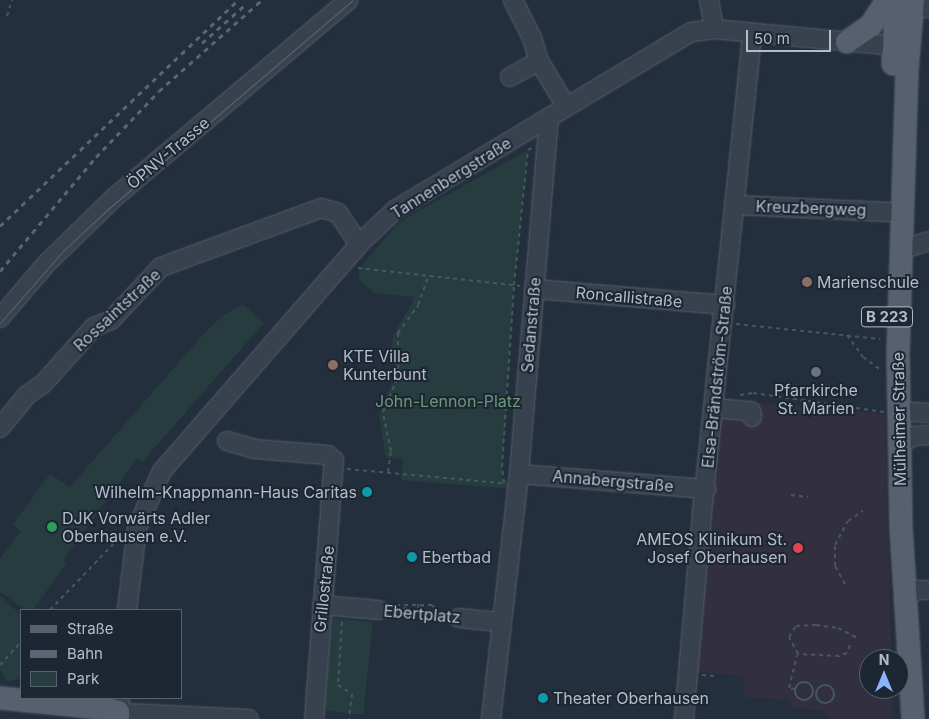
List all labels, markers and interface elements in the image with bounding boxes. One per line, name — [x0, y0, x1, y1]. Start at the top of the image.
scale bar — [749, 20, 834, 52]
text: 50 m — [754, 29, 790, 48]
street label: ÖPNV-Trasse — [123, 113, 213, 193]
street label: Tannenbergstraße — [387, 133, 515, 223]
street label: Kreuzbergweg — [755, 196, 867, 220]
street label: Rossaintstraße — [70, 265, 164, 355]
place label: Marienschule — [817, 272, 919, 292]
street label: Sedanstraße — [517, 276, 545, 374]
marker: Marienschule — [801, 276, 813, 288]
street label: Roncallistraße — [575, 283, 683, 311]
street label: Elsa-Brändström-Straße — [698, 285, 736, 469]
road number: B 223 — [861, 304, 913, 330]
place label: KTE Villa Kunterbunt — [343, 346, 427, 384]
street label: Mülheimer Straße — [888, 352, 910, 486]
marker: KTE Villa Kunterbunt — [327, 359, 339, 371]
marker: Pfarrkirche St. Marien — [810, 366, 822, 378]
place label: Pfarrkirche St. Marien — [774, 380, 858, 418]
park label: John-Lennon-Platz — [375, 391, 521, 411]
street label: Annabergstraße — [552, 466, 674, 496]
place label: Wilhelm-Knappmann-Haus Caritas — [95, 482, 357, 502]
marker: Wilhelm-Knappmann-Haus Caritas — [361, 486, 373, 498]
place label: DJK Vorwärts Adler Oberhausen e.V. — [62, 508, 210, 546]
marker: DJK Vorwärts Adler Oberhausen e.V. — [46, 521, 58, 533]
place label: AMEOS Klinikum St. Josef Oberhausen — [636, 529, 787, 567]
marker: AMEOS Klinikum St. Josef Oberhausen — [791, 541, 805, 555]
street label: Grillostraße — [310, 545, 338, 633]
place label: Ebertbad — [422, 547, 491, 567]
marker: Ebertbad — [406, 551, 418, 563]
street label: Ebertplatz — [383, 601, 461, 627]
legend — [20, 609, 182, 699]
text: Straße — [67, 619, 114, 638]
text: Bahn — [67, 644, 103, 663]
north arrow — [859, 649, 909, 699]
text: N — [879, 651, 889, 668]
text: Park — [67, 669, 99, 688]
place label: Theater Oberhausen — [553, 688, 709, 708]
marker: Theater Oberhausen — [537, 692, 549, 704]

